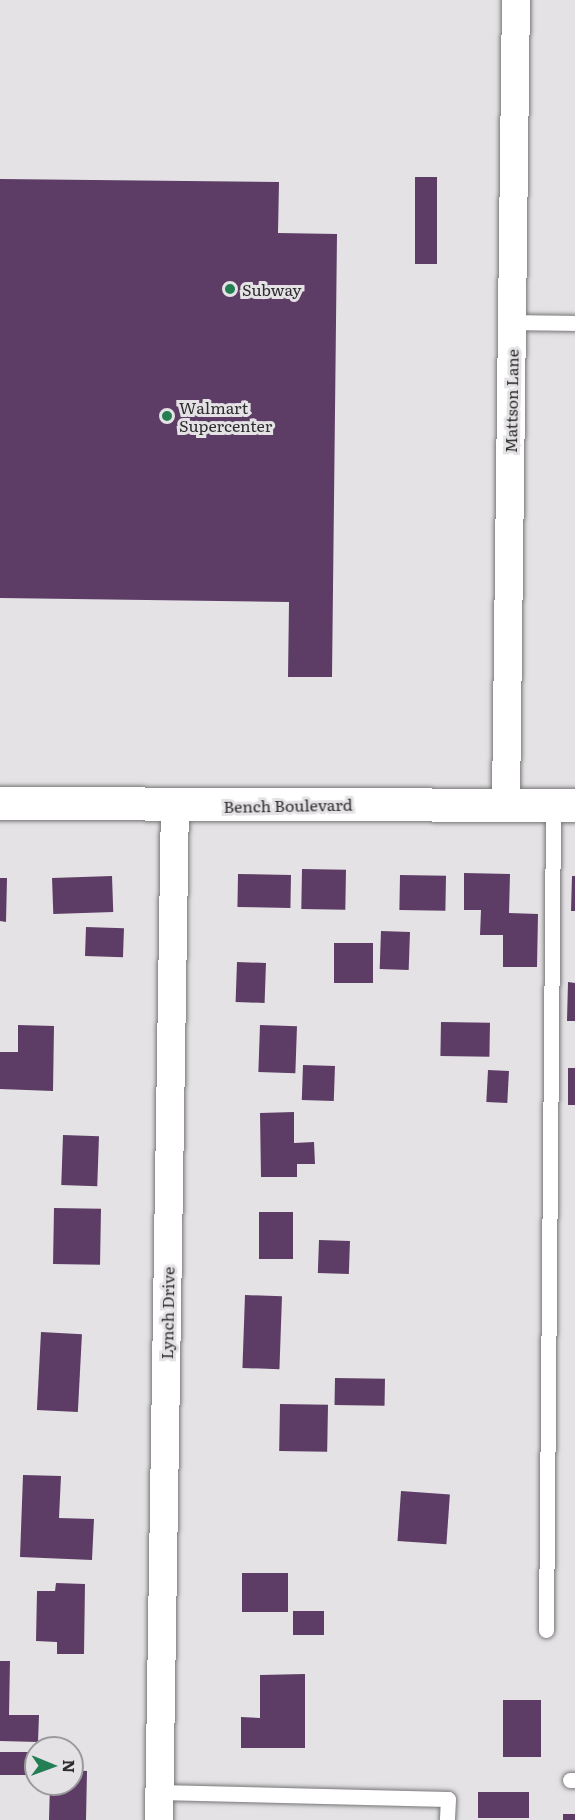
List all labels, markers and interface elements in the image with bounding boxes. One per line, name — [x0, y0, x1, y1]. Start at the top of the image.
place label: Subway — [242, 279, 301, 299]
marker: Subway — [223, 282, 237, 296]
street label: Mattson Lane — [500, 349, 522, 453]
place label: Walmart Supercenter — [179, 397, 272, 435]
marker: Walmart Supercenter — [160, 409, 174, 423]
street label: Bench Boulevard — [223, 794, 353, 816]
street label: Lynch Drive — [157, 1267, 177, 1359]
north arrow — [24, 1736, 84, 1796]
text: N — [58, 1759, 82, 1773]

